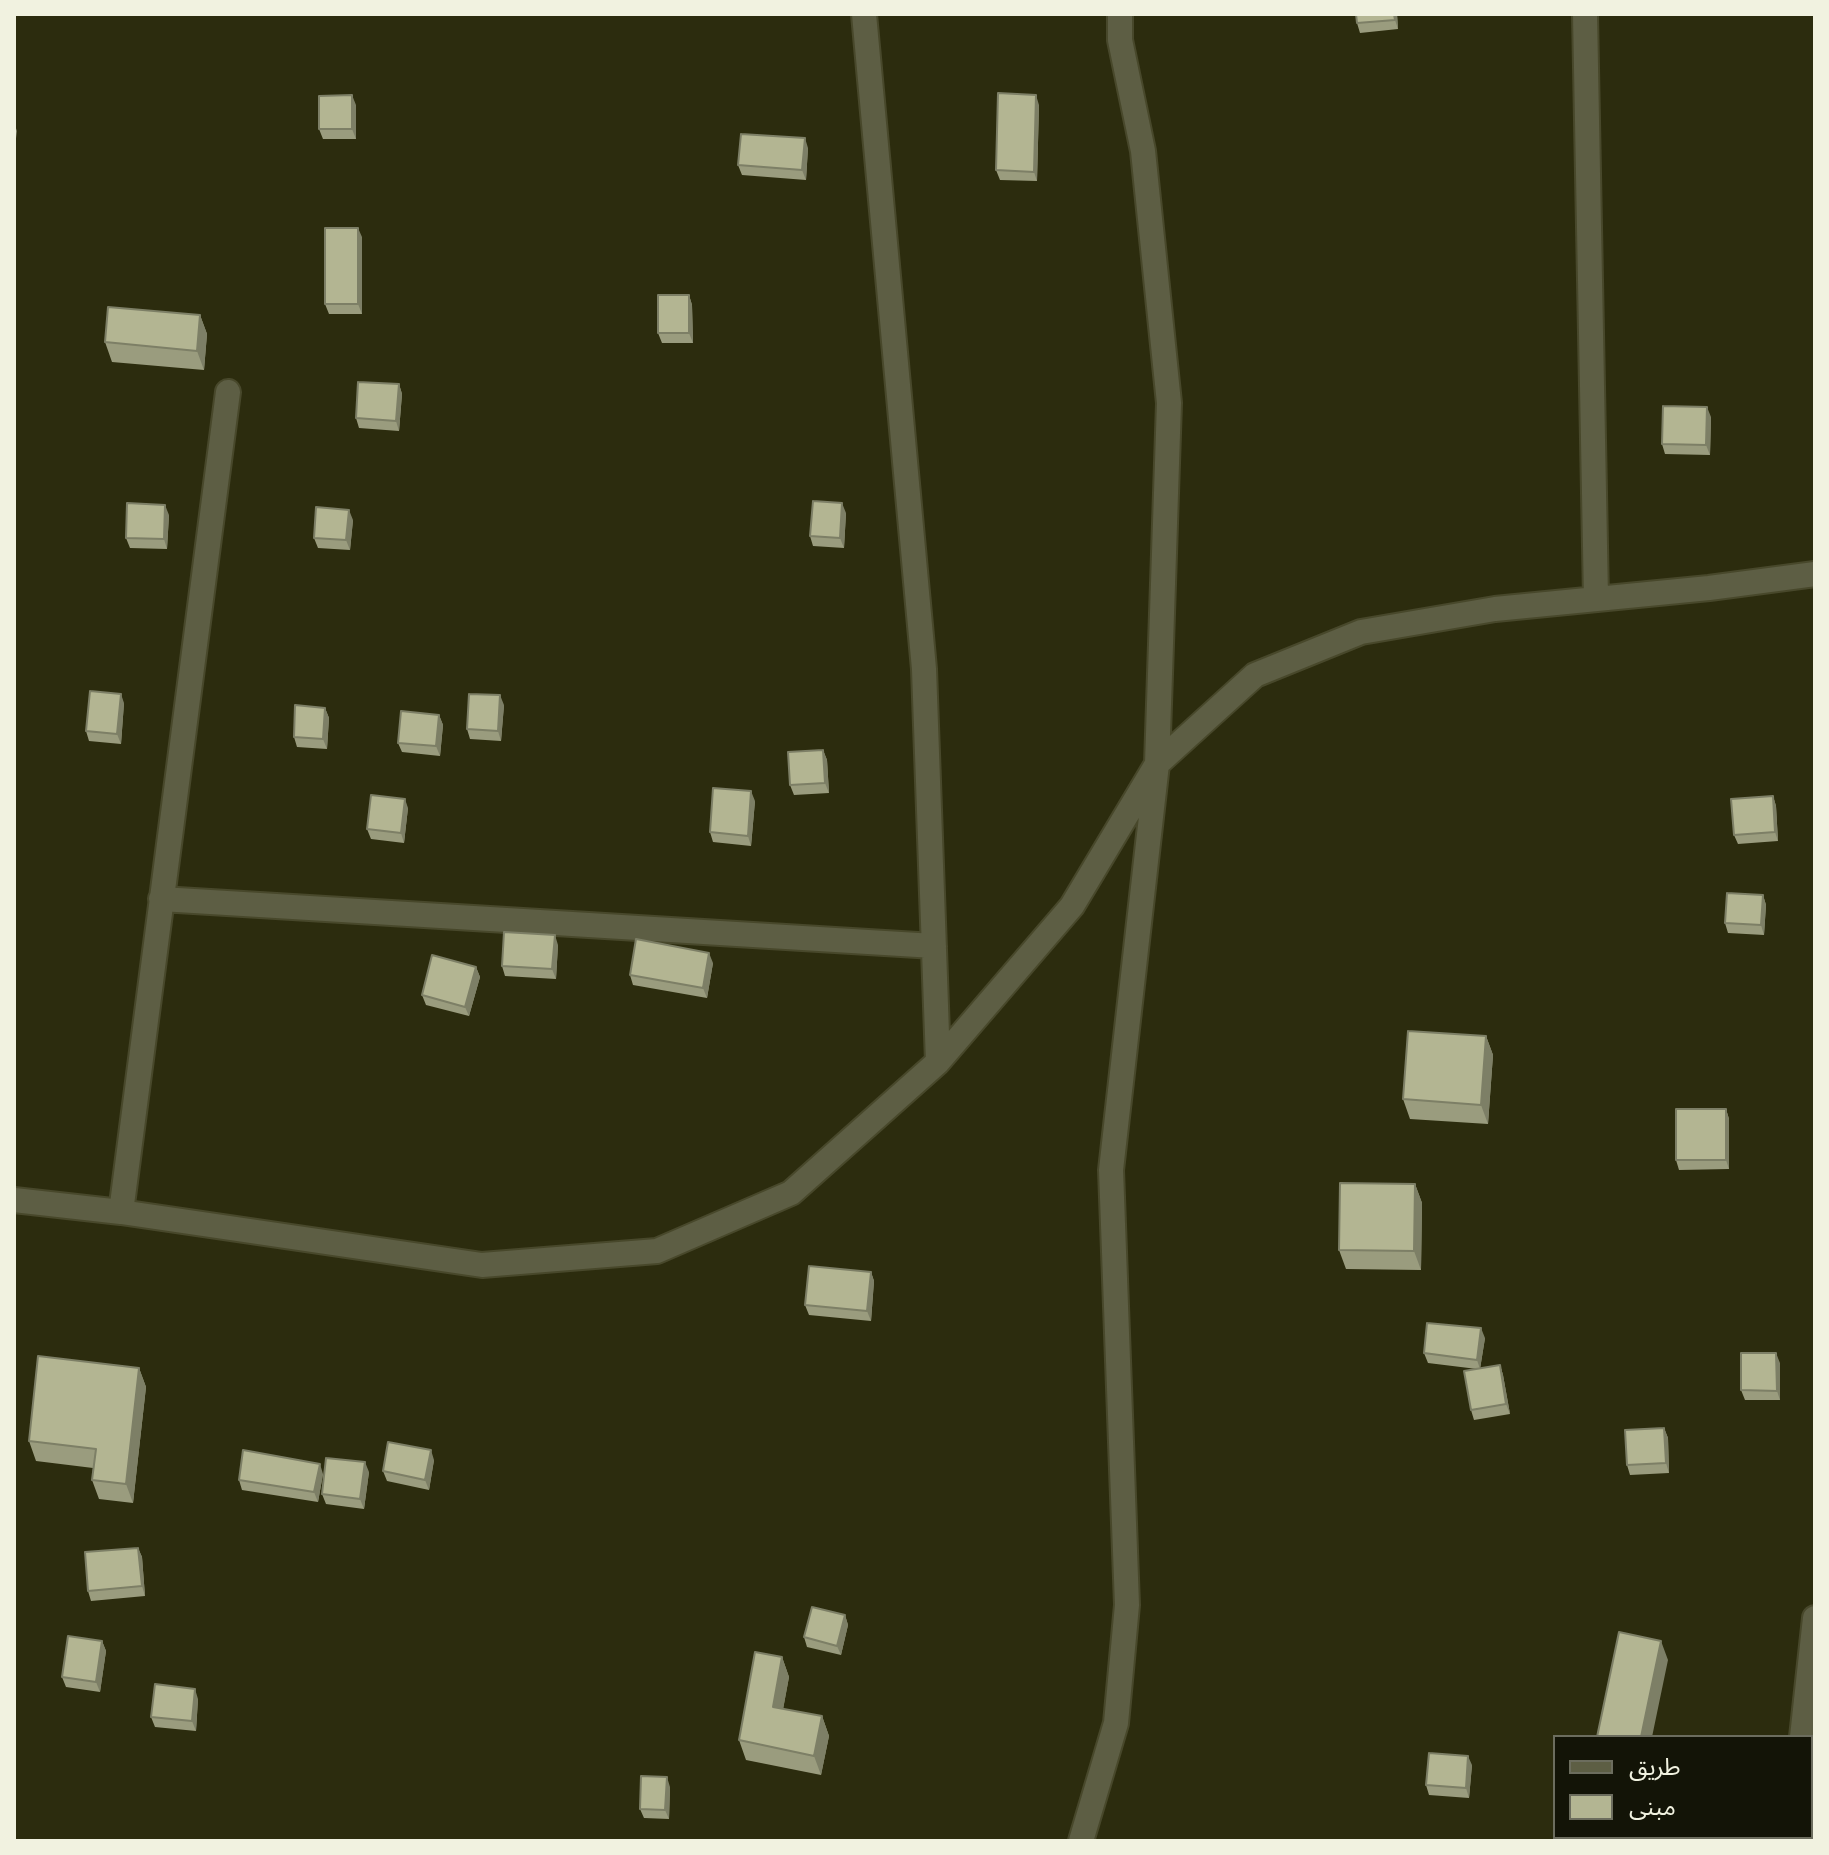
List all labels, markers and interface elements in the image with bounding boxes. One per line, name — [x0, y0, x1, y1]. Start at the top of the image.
legend — [1553, 1735, 1813, 1839]
text: طريق — [1629, 1753, 1681, 1780]
text: مبنى — [1629, 1793, 1676, 1820]

